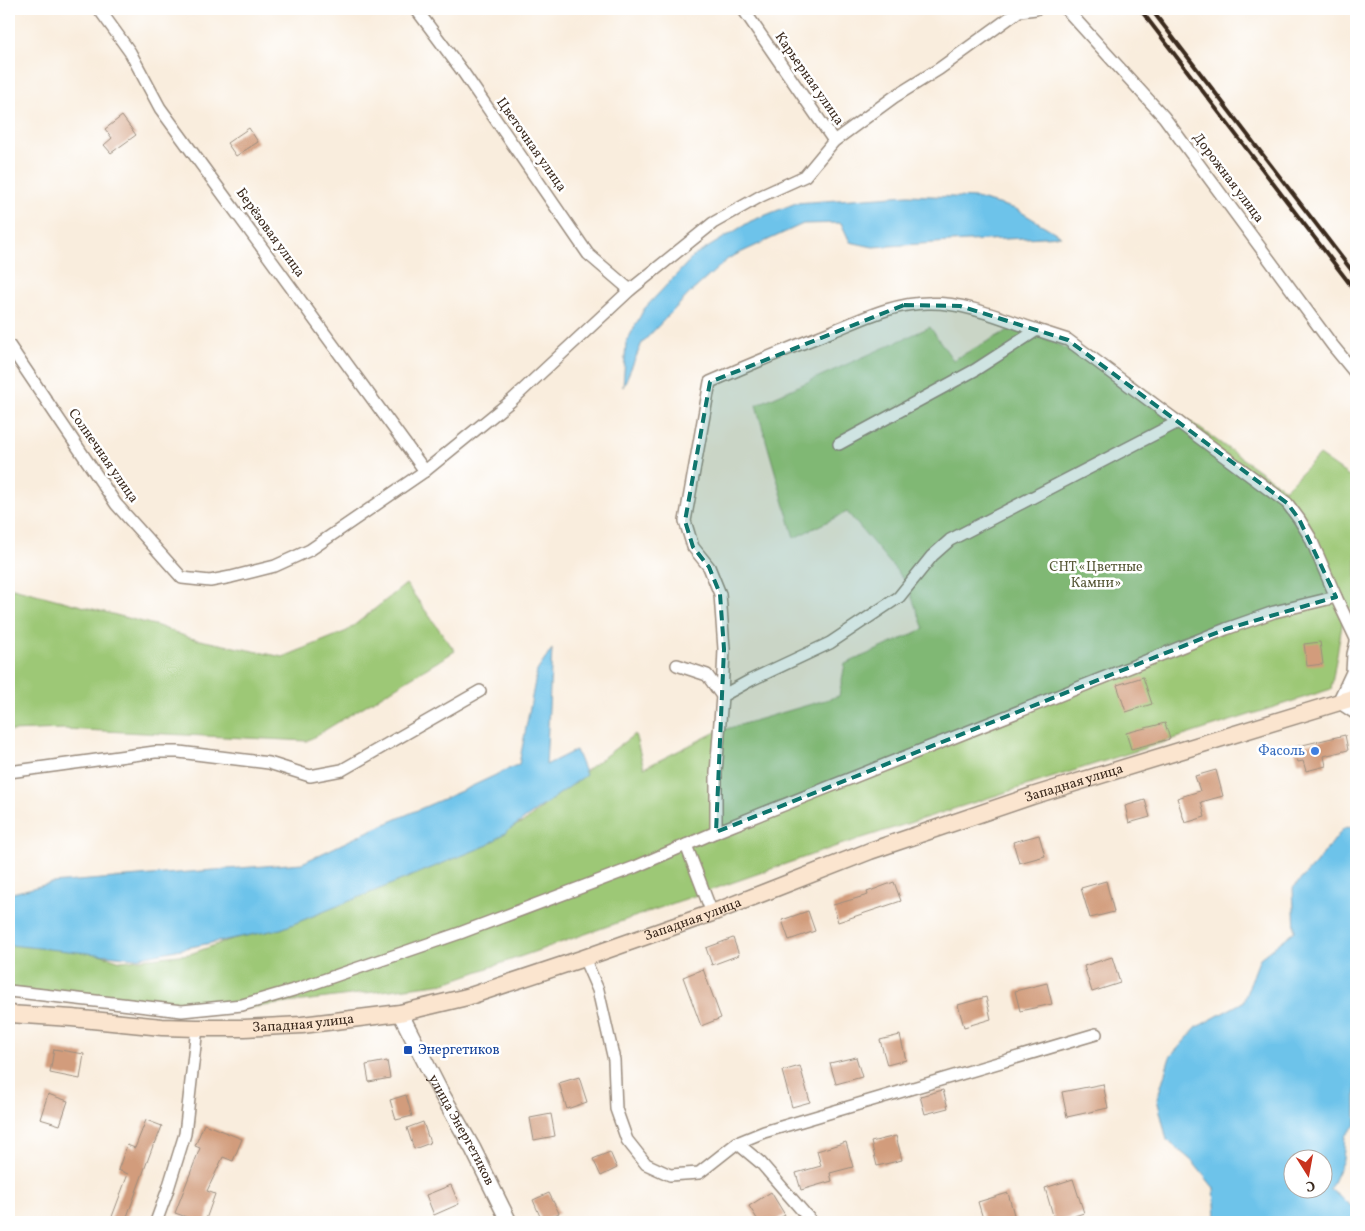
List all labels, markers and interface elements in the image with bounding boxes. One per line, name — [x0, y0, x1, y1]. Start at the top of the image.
street label: Карьерная улица — [770, 29, 848, 129]
street label: Цветочная улица — [491, 94, 571, 196]
street label: Дорожная улица — [1188, 129, 1268, 227]
street label: Берёзовая улица — [231, 184, 309, 282]
street label: Солнечная улица — [63, 405, 143, 507]
park label: СНТ «Цветные Камни» — [1049, 558, 1143, 593]
place label: Фасоль — [1258, 742, 1305, 761]
marker: Фасоль — [1309, 745, 1321, 757]
street label: Западная улица — [1022, 759, 1126, 807]
street label: Западная улица — [641, 893, 744, 946]
street label: Западная улица — [252, 1009, 355, 1037]
place label: Энергетиков — [418, 1041, 500, 1060]
marker: Энергетиков — [402, 1044, 414, 1056]
street label: улица Энергетиков — [424, 1071, 499, 1189]
north arrow — [1282, 1148, 1332, 1198]
text: С — [1304, 1175, 1316, 1195]

